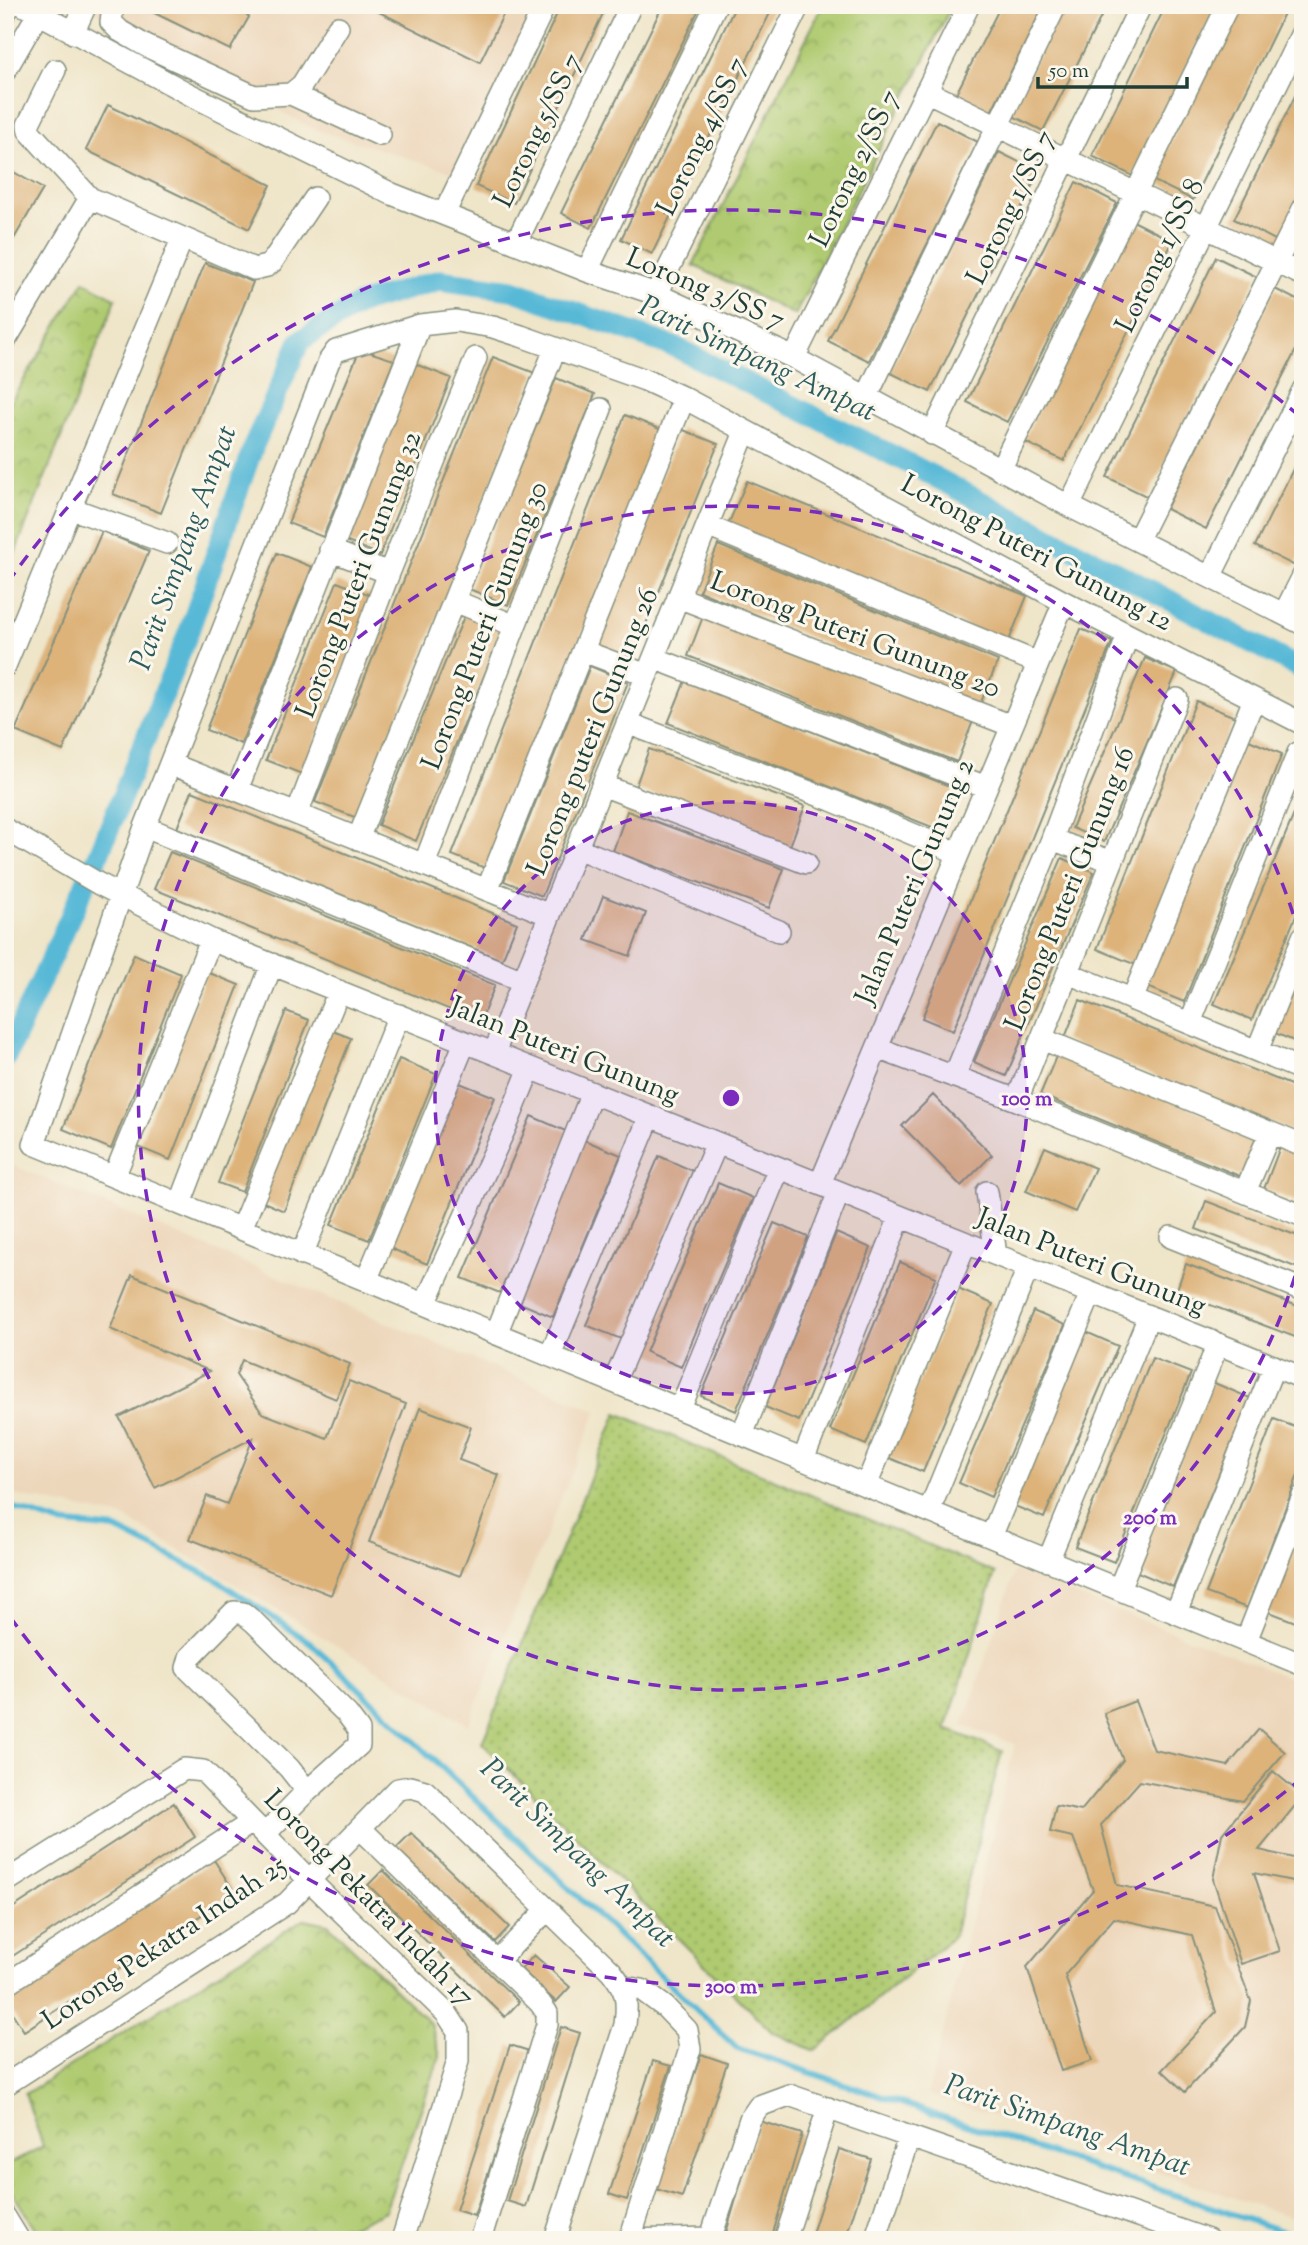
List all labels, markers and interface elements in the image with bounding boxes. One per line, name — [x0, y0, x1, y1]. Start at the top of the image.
scale bar — [1038, 46, 1187, 90]
street label: Lorong 5/SS 7 — [484, 47, 594, 215]
street label: Lorong 4/SS 7 — [647, 51, 759, 223]
text: 50 m — [1048, 57, 1089, 87]
street label: Lorong 2/SS 7 — [801, 84, 911, 254]
street label: Lorong 1/SS 7 — [957, 124, 1067, 292]
street label: Lorong 1/SS 8 — [1106, 172, 1216, 340]
street label: Lorong 3/SS 7 — [619, 239, 791, 341]
water label: Parit Simpang Ampat — [631, 286, 883, 434]
water label: Parit Simpang Ampat — [121, 420, 249, 676]
street label: Lorong Puteri Gunung 32 — [287, 426, 433, 724]
street label: Lorong Puteri Gunung 12 — [893, 465, 1179, 643]
street label: Lorong Puteri Gunung 30 — [413, 476, 559, 776]
street label: Lorong Puteri Gunung 20 — [704, 562, 1006, 710]
street label: Lorong puteri Gunung 26 — [518, 582, 670, 882]
street label: Lorong Puteri Gunung 16 — [996, 741, 1146, 1037]
street label: Jalan Puteri Gunung 2 — [845, 753, 986, 1013]
street label: Jalan Puteri Gunung — [441, 987, 685, 1116]
text: 100 m — [1002, 1085, 1053, 1115]
centre of rings — [719, 1086, 743, 1110]
street label: Jalan Puteri Gunung — [968, 1198, 1212, 1327]
text: 200 m — [1123, 1504, 1178, 1534]
water label: Parit Simpang Ampat — [469, 1749, 685, 1959]
street label: Lorong Pekatra Indah 17 — [253, 1781, 483, 2017]
street label: Lorong Pekatra Indah 25 — [35, 1847, 296, 2041]
text: 300 m — [705, 1973, 758, 2003]
water label: Parit Simpang Ampat — [938, 2065, 1196, 2189]

